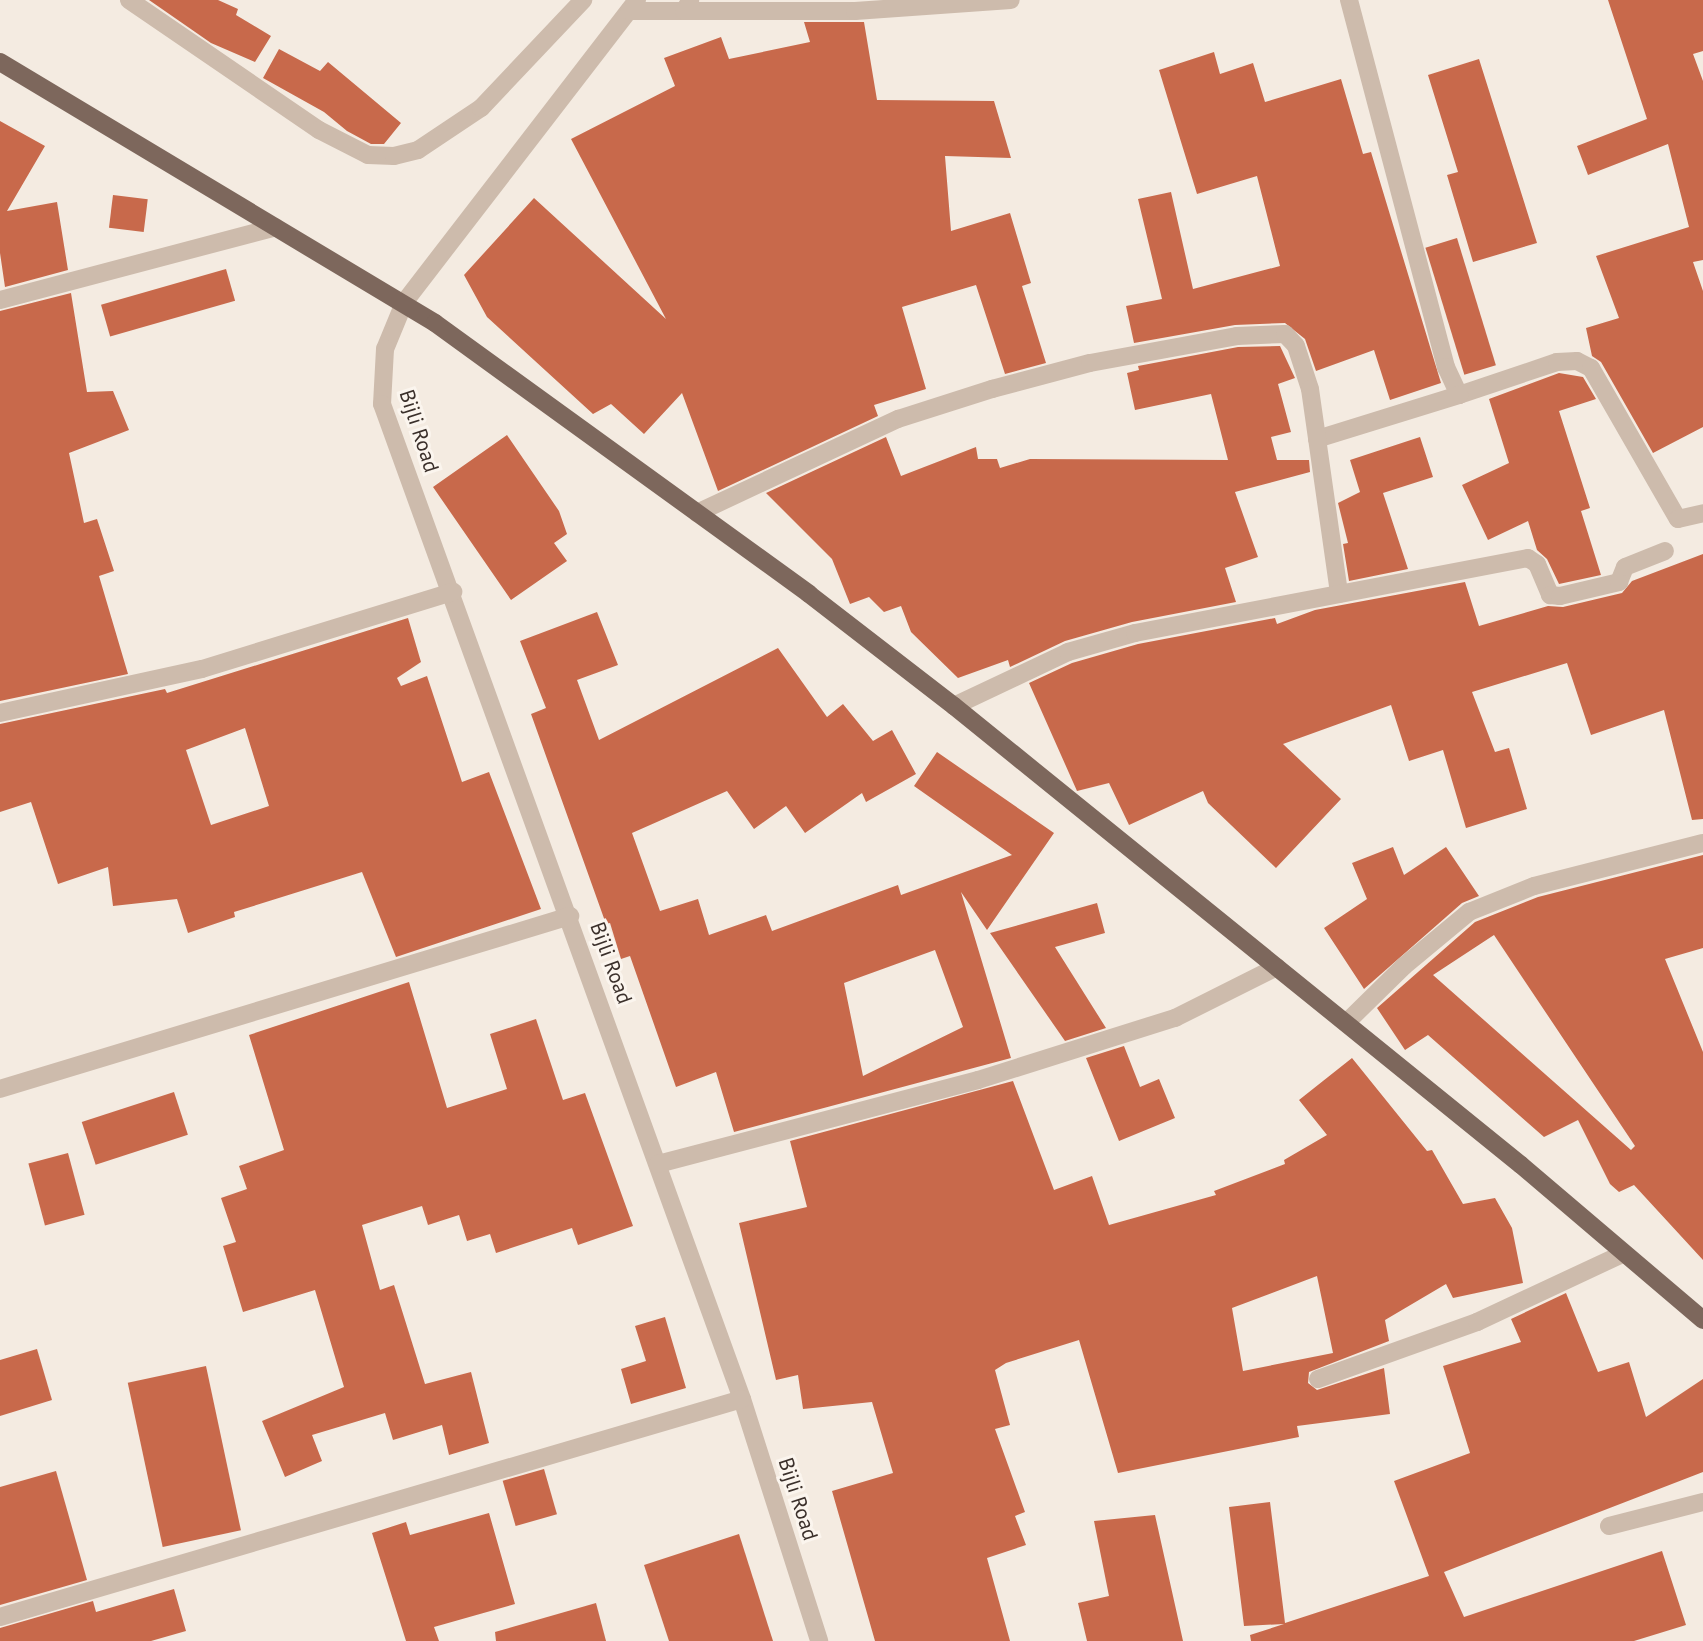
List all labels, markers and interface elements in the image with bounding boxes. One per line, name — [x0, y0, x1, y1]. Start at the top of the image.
street label: Bijli Road — [394, 387, 444, 475]
street label: Bijli Road — [585, 919, 637, 1007]
street label: Bijli Road — [773, 1455, 823, 1543]

